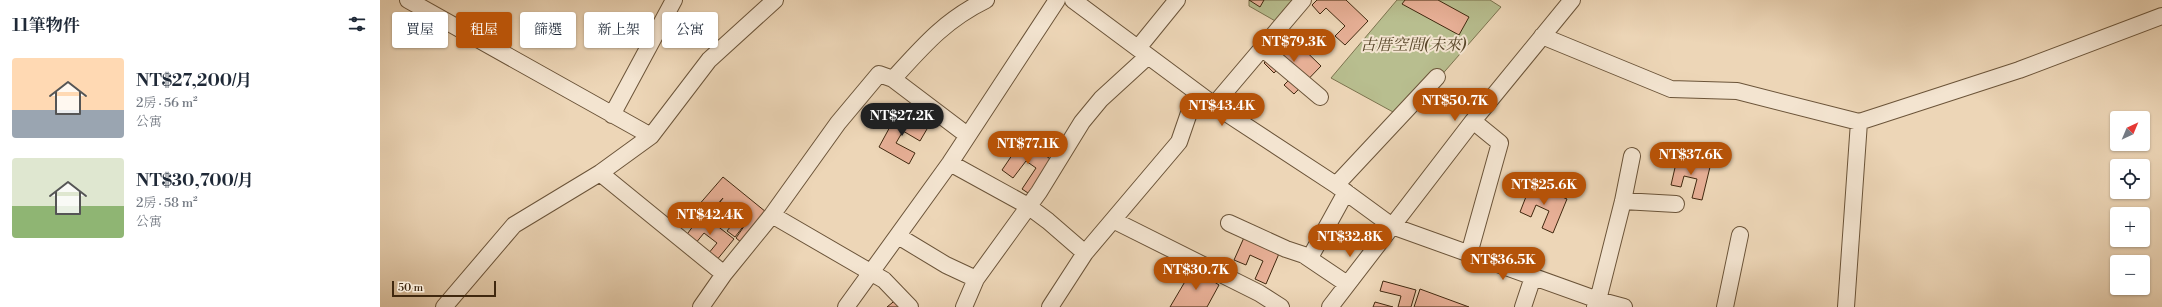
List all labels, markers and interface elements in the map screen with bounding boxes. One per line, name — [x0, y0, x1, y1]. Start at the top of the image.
chip: 買屋 — [392, 12, 448, 48]
chip: 租屋 — [456, 12, 512, 48]
chip: 篩選 — [520, 12, 576, 48]
chip: 新上架 — [584, 12, 654, 48]
chip: 公寓 — [662, 12, 718, 48]
icon: filters — [346, 13, 368, 35]
text: 11筆物件 — [12, 15, 80, 37]
pin: NT$79.3K — [1253, 29, 1335, 63]
text: NT$79.3K — [1261, 34, 1327, 50]
park label: 古厝空間(未來) — [1360, 35, 1467, 55]
text: NT$27,200/月 — [136, 70, 252, 92]
icon: home — [44, 74, 92, 122]
pin: NT$50.7K — [1414, 88, 1496, 122]
pin: NT$43.4K — [1181, 93, 1263, 127]
text: NT$50.7K — [1422, 93, 1488, 109]
text: 2房 · 56 m² — [136, 95, 198, 111]
text: NT$43.4K — [1189, 98, 1255, 114]
pin: NT$27.2K — [861, 103, 943, 137]
text: NT$27.2K — [870, 108, 934, 124]
north arrow — [2110, 111, 2150, 151]
map controls — [2110, 111, 2150, 295]
text: 公寓 — [136, 114, 162, 130]
pin: NT$77.1K — [987, 131, 1069, 165]
text: NT$77.1K — [997, 136, 1059, 152]
pin: NT$37.6K — [1650, 142, 1732, 176]
text: NT$37.6K — [1659, 147, 1723, 163]
button: locate — [2110, 159, 2150, 199]
text: NT$30,700/月 — [136, 170, 254, 192]
pin: NT$25.6K — [1503, 172, 1585, 206]
icon: home — [44, 174, 92, 222]
text: NT$25.6K — [1511, 177, 1577, 193]
text: 2房 · 58 m² — [136, 195, 198, 211]
pin: NT$42.4K — [669, 202, 751, 236]
text: NT$42.4K — [676, 207, 744, 223]
button: + — [2110, 207, 2150, 247]
text: 公寓 — [136, 214, 162, 230]
pin: NT$32.8K — [1309, 224, 1391, 258]
text: NT$32.8K — [1317, 229, 1383, 245]
pin: NT$36.5K — [1462, 247, 1544, 281]
text: NT$36.5K — [1470, 252, 1536, 268]
button: − — [2110, 255, 2150, 295]
pin: NT$30.7K — [1155, 257, 1237, 291]
text: NT$30.7K — [1163, 262, 1229, 278]
scale bar — [392, 279, 496, 298]
text: 50 m — [398, 281, 423, 295]

